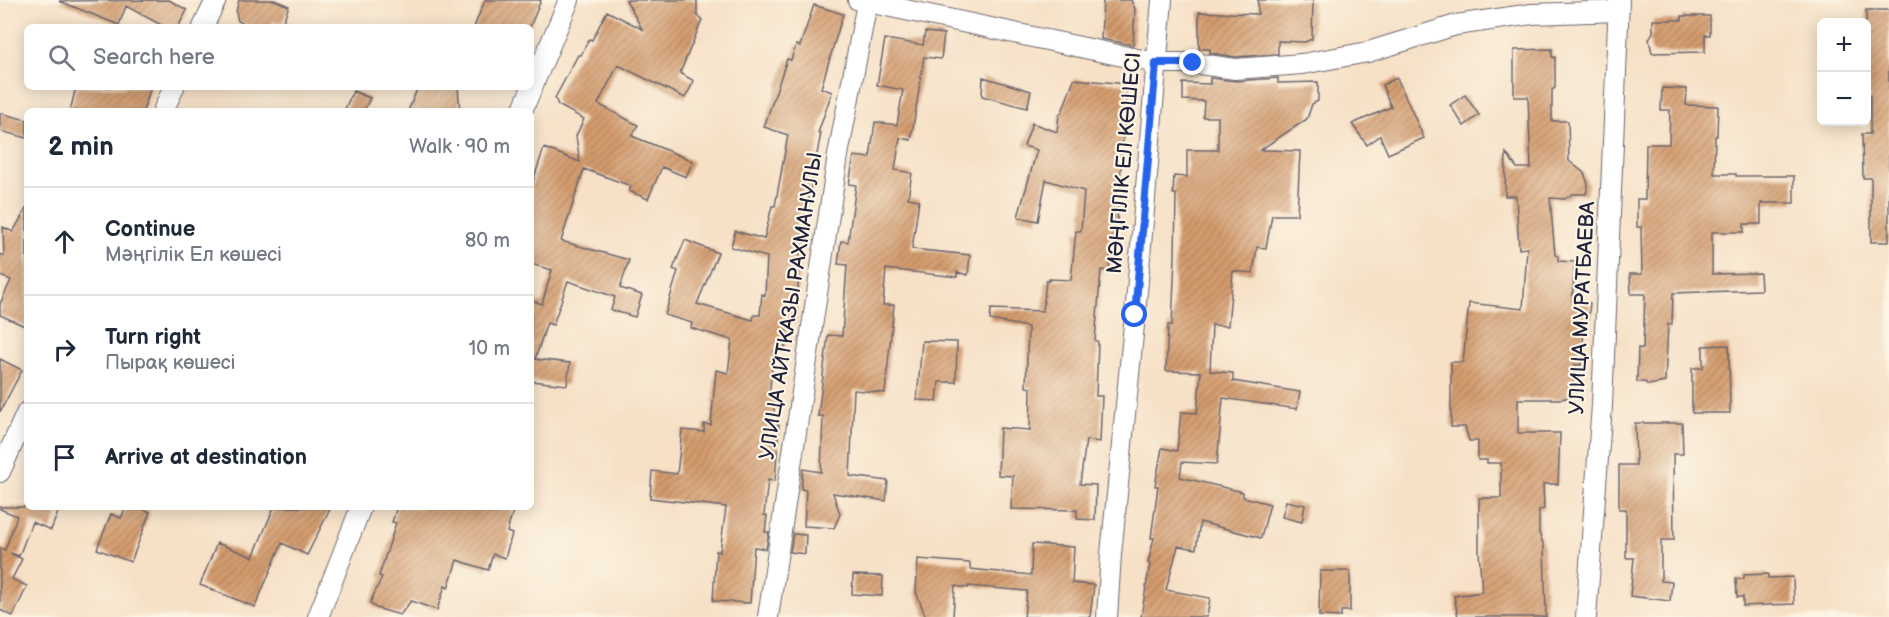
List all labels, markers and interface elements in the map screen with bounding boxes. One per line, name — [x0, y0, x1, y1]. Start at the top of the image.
map controls — [1817, 18, 1871, 126]
button: + — [1817, 18, 1871, 72]
search box — [24, 24, 534, 90]
icon: search — [45, 41, 78, 74]
text: Search here — [93, 44, 215, 71]
route end — [1179, 49, 1205, 75]
street label: МӘҢГІЛІК ЕЛ КӨШЕСІ — [1102, 51, 1146, 275]
button: − — [1817, 72, 1871, 126]
text: 2 min — [48, 132, 114, 163]
text: Walk · 90 m — [409, 135, 510, 159]
street label: УЛИЦА АЙТКАЗЫ РАХМАНУЛЫ — [754, 150, 828, 462]
street label: УЛИЦА МУРАТБАЕВА — [1564, 200, 1600, 415]
text: Continue — [105, 216, 195, 243]
icon: ahead — [48, 225, 81, 258]
text: 80 m — [465, 229, 510, 253]
text: Мәңгілік Ел көшесі — [105, 243, 282, 267]
route start — [1121, 301, 1147, 327]
text: Turn right — [105, 324, 201, 351]
icon: right — [48, 333, 81, 366]
text: 10 m — [469, 337, 510, 361]
text: Пырақ көшесі — [105, 351, 236, 375]
icon: arrive — [48, 441, 81, 474]
text: Arrive at destination — [105, 444, 307, 471]

